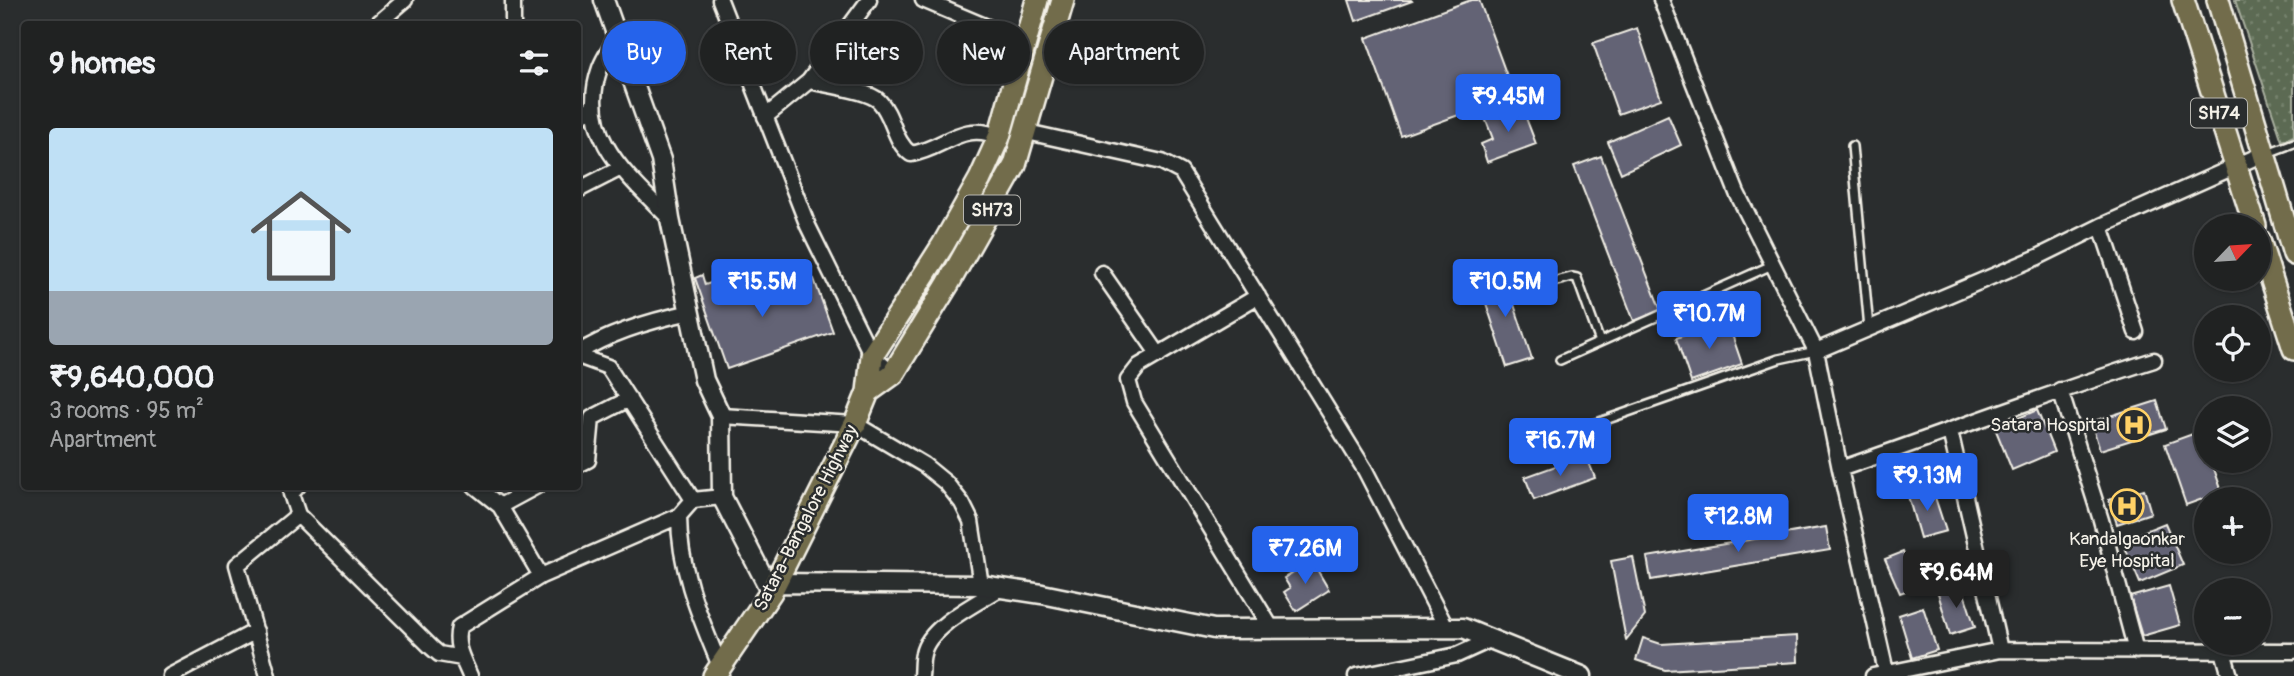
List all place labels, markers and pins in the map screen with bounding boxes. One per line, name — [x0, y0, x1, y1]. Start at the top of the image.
pin: ₹9.45M — [1451, 74, 1565, 134]
pin: ₹15.5M — [705, 260, 819, 319]
pin: ₹10.5M — [1448, 260, 1562, 319]
pin: ₹10.7M — [1652, 292, 1766, 351]
hospital icon: Satara Hospital — [2115, 406, 2153, 444]
place label: Satara Hospital — [1990, 413, 2110, 437]
pin: ₹16.7M — [1503, 419, 1617, 478]
pin: ₹9.13M — [1870, 454, 1984, 513]
hospital icon: Kandalgaonkar Eye Hospital — [2108, 487, 2146, 525]
pin: ₹12.8M — [1681, 494, 1795, 554]
pin: ₹7.26M — [1248, 526, 1362, 586]
place label: Kandalgaonkar Eye Hospital — [2069, 527, 2185, 573]
pin: ₹9.64M — [1899, 550, 2013, 610]

